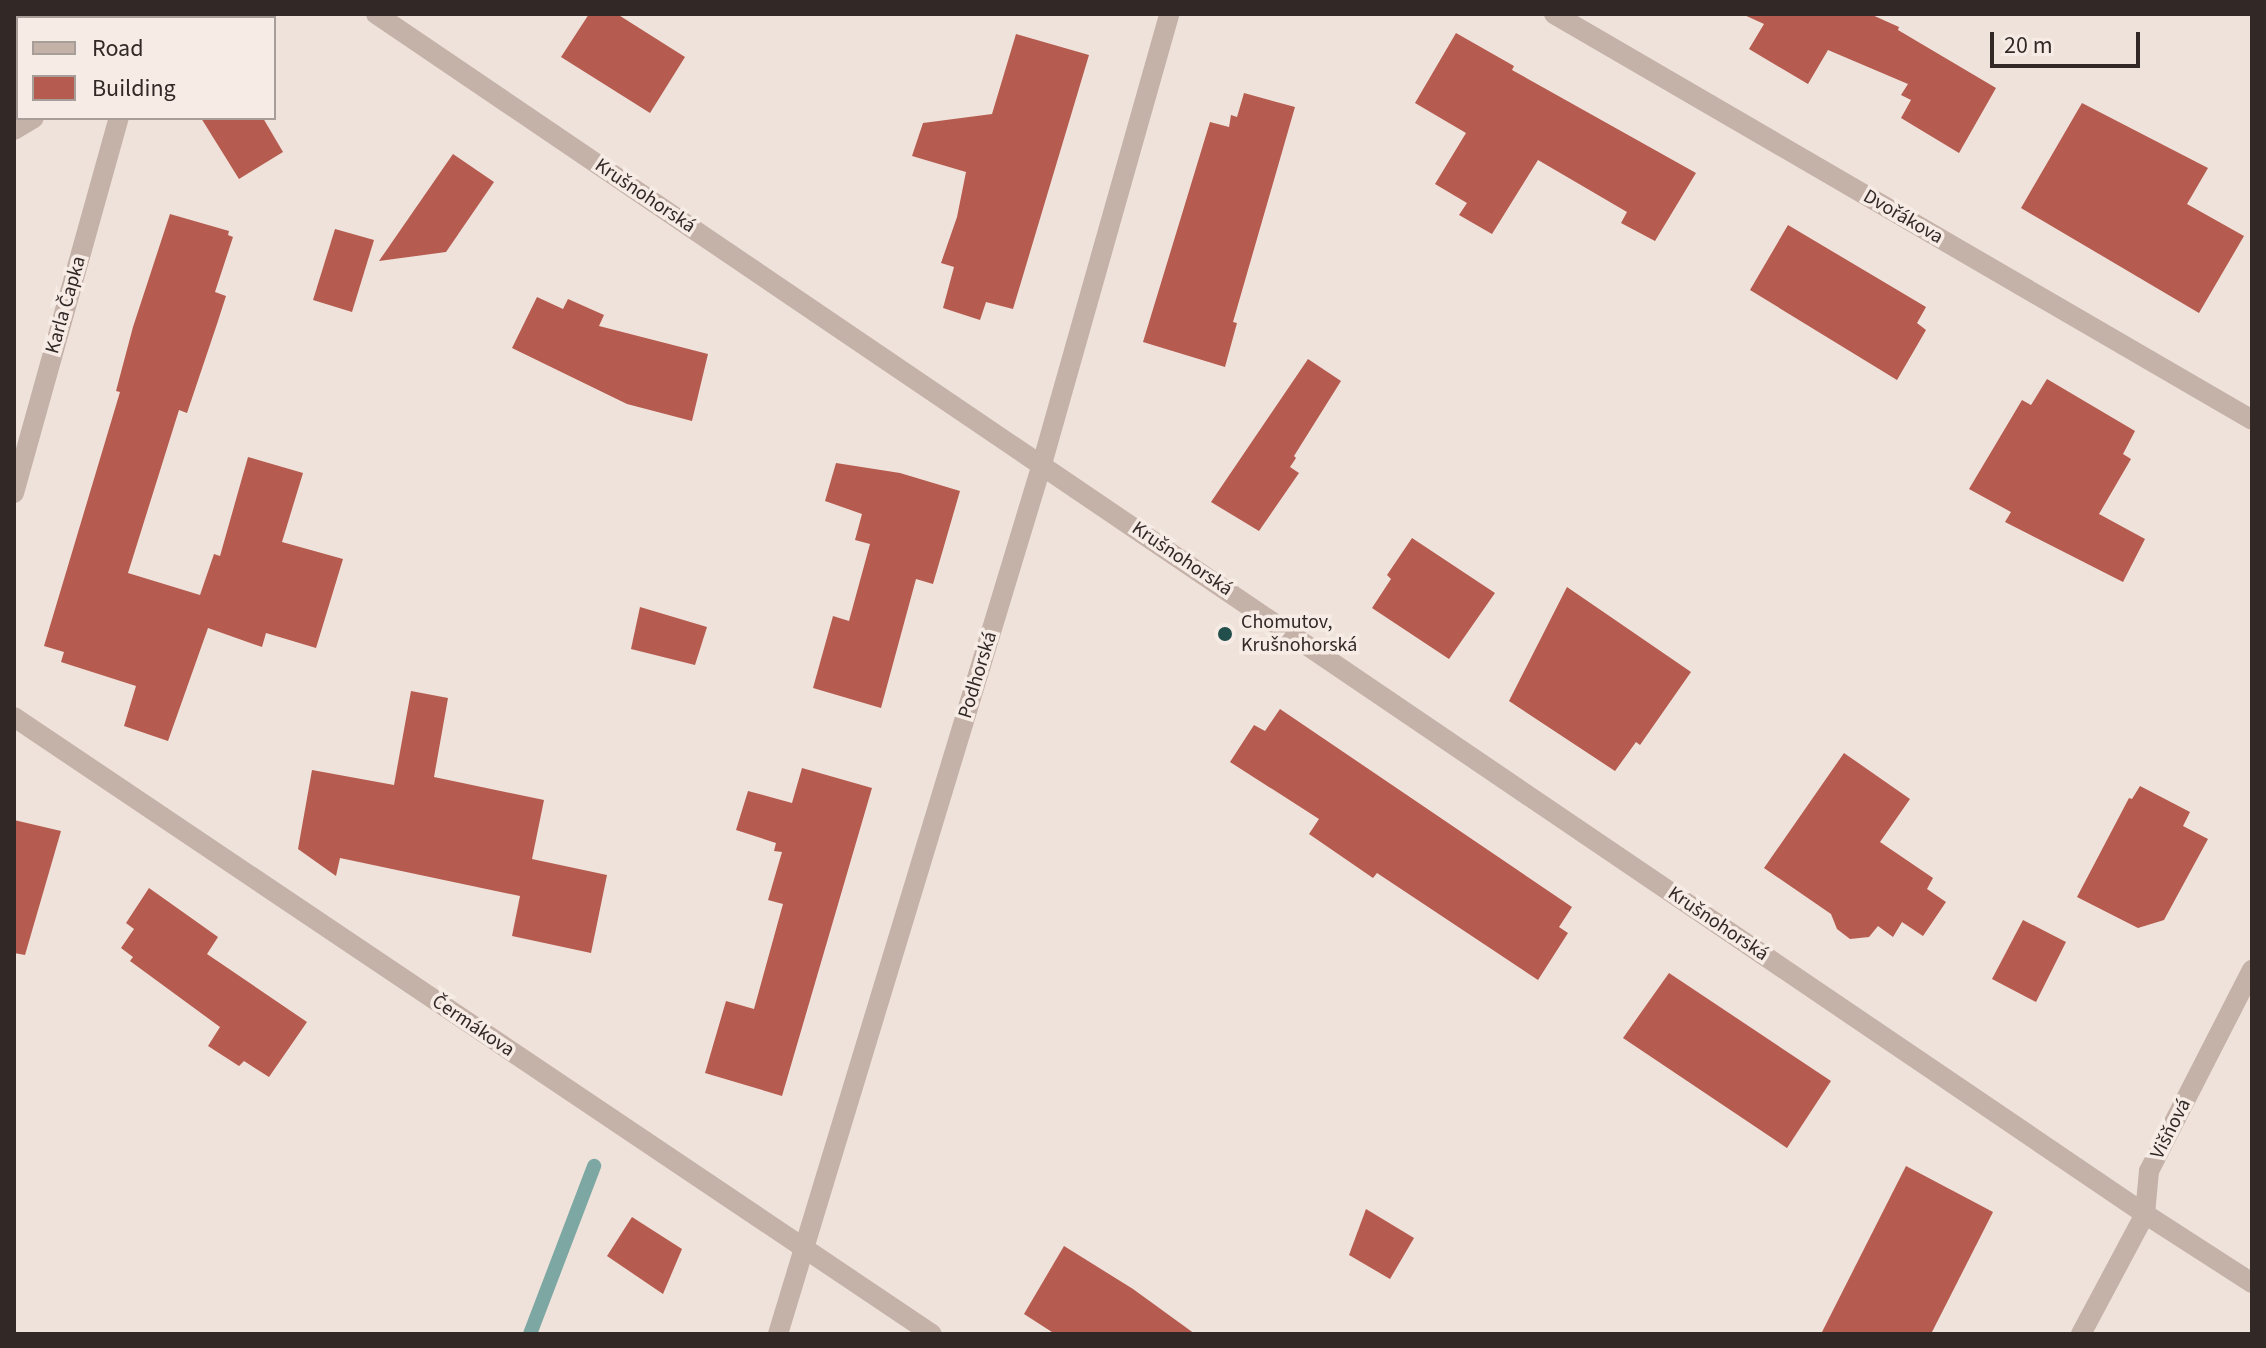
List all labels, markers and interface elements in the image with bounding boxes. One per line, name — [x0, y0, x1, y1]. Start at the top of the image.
legend — [16, 16, 276, 120]
scale bar — [1994, 16, 2144, 66]
text: 20 m — [2004, 28, 2053, 63]
text: Road — [92, 31, 144, 66]
text: Building — [92, 71, 176, 106]
street label: Krušnohorská — [590, 154, 700, 238]
street label: Dvořákova — [1859, 185, 1947, 249]
street label: Karla Čapka — [41, 254, 91, 356]
street label: Krušnohorská — [1127, 517, 1237, 601]
place label: Chomutov, Krušnohorská — [1241, 610, 1357, 657]
marker: Chomutov, Krušnohorská — [1216, 625, 1234, 643]
street label: Podhorská — [953, 629, 1003, 721]
street label: Krušnohorská — [1663, 882, 1773, 966]
street label: Čermákova — [427, 990, 519, 1062]
street label: Višňová — [2146, 1095, 2196, 1163]

